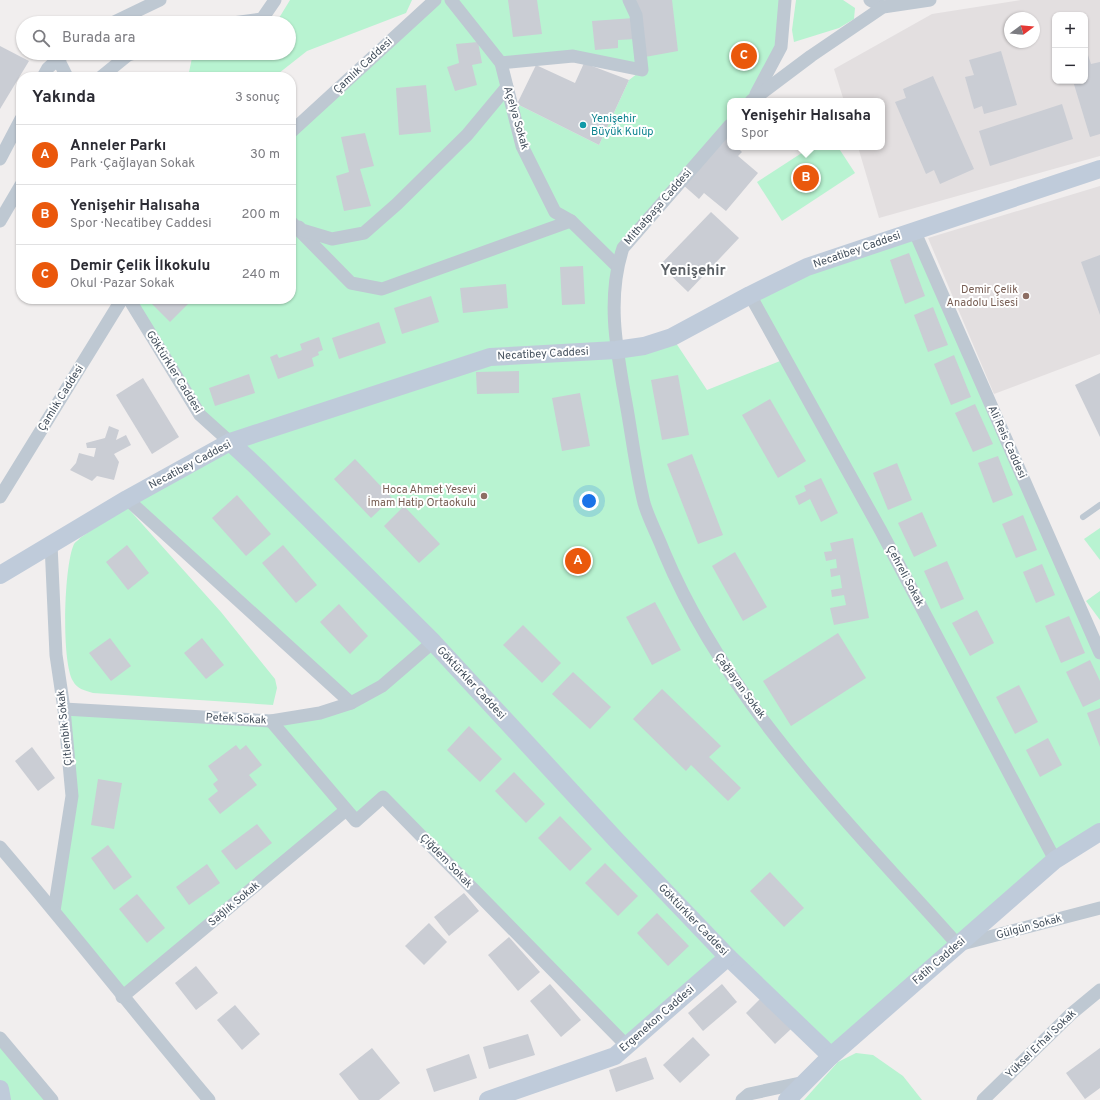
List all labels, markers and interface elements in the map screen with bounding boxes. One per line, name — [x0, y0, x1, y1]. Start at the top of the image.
north arrow — [1004, 12, 1040, 48]
map controls — [1052, 12, 1088, 84]
button: + — [1052, 12, 1088, 48]
search box — [16, 16, 296, 60]
icon: search — [30, 27, 52, 49]
text: Burada ara — [62, 29, 135, 48]
street label: Çamlık Caddesi — [331, 35, 395, 97]
pin: C — [731, 41, 757, 71]
button: − — [1052, 48, 1088, 84]
street label: Açelya Sokak — [500, 85, 532, 152]
text: Yakında — [32, 87, 96, 109]
text: 3 sonuç — [235, 90, 280, 106]
popup — [727, 98, 885, 150]
text: Yenişehir Halısaha — [741, 107, 871, 126]
place label: Yenişehir Büyük Kulüp — [591, 112, 654, 139]
marker: Yenişehir Büyük Kulüp — [578, 120, 588, 130]
text: Spor — [741, 126, 769, 142]
text: Anneler Parkı — [70, 137, 166, 156]
text: A — [40, 147, 50, 163]
text: 30 m — [250, 147, 280, 163]
text: Park · Çağlayan Sokak — [70, 156, 195, 172]
pin: B — [793, 163, 819, 193]
street label: Mithatpaşa Caddesi — [621, 166, 695, 248]
text: Yenişehir Halısaha — [70, 197, 200, 216]
text: B — [41, 207, 49, 223]
text: 200 m — [241, 207, 280, 223]
text: Spor · Necatibey Caddesi — [70, 216, 212, 232]
street label: Necatibey Caddesi — [812, 229, 902, 271]
text: Demir Çelik İlkokulu — [70, 257, 210, 276]
district label: Yenişehir — [660, 262, 726, 281]
text: C — [41, 267, 49, 283]
text: 240 m — [242, 267, 280, 283]
text: Okul · Pazar Sokak — [70, 276, 175, 292]
place label: Demir Çelik Anadolu Lisesi — [947, 283, 1018, 310]
marker: Demir Çelik Anadolu Lisesi — [1021, 291, 1031, 301]
street label: Göktürkler Caddesi — [143, 328, 205, 416]
street label: Necatibey Caddesi — [497, 345, 589, 363]
street label: Çamlık Caddesi — [35, 362, 87, 434]
street label: Ali Reis Caddesi — [985, 403, 1029, 481]
street label: Necatibey Caddesi — [146, 437, 234, 493]
place label: Hoca Ahmet Yesevi İmam Hatip Ortaokulu — [368, 483, 476, 510]
marker: Hoca Ahmet Yesevi İmam Hatip Ortaokulu — [479, 491, 489, 501]
your location — [579, 491, 599, 511]
street label: Çehreli Sokak — [883, 543, 927, 609]
pin: A — [565, 546, 591, 576]
street label: Göktürkler Caddesi — [434, 644, 508, 722]
street label: Çağlayan Sokak — [711, 650, 769, 722]
street label: Çitlenbik Sokak — [54, 689, 76, 767]
street label: Petek Sokak — [205, 710, 267, 728]
street label: Çiğdem Sokak — [417, 831, 475, 891]
street label: Sağlık Sokak — [206, 878, 263, 929]
street label: Göktürkler Caddesi — [655, 881, 731, 959]
street label: Gülgün Sokak — [995, 911, 1064, 943]
street label: Fatih Caddesi — [910, 934, 968, 988]
street label: Ergenekon Caddesi — [617, 983, 697, 1055]
street label: Yüksel Erhal Sokak — [1003, 1007, 1079, 1081]

